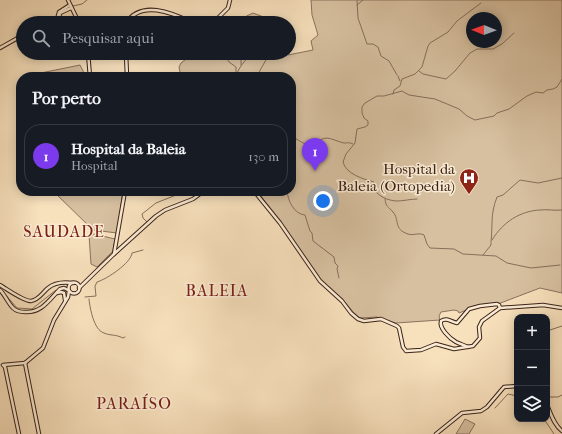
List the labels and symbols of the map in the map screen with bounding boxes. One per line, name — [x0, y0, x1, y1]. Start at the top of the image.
north arrow — [466, 12, 502, 48]
pin: 1 — [302, 138, 328, 171]
place label: Hospital da Baleia (Ortopedia) — [338, 160, 456, 195]
hospital icon: Hospital da Baleia (Ortopedia) — [458, 167, 480, 195]
your location — [313, 191, 333, 211]
district label: SAUDADE — [23, 222, 105, 241]
district label: BALEIA — [186, 281, 248, 300]
district label: PARAÍSO — [96, 393, 172, 413]

